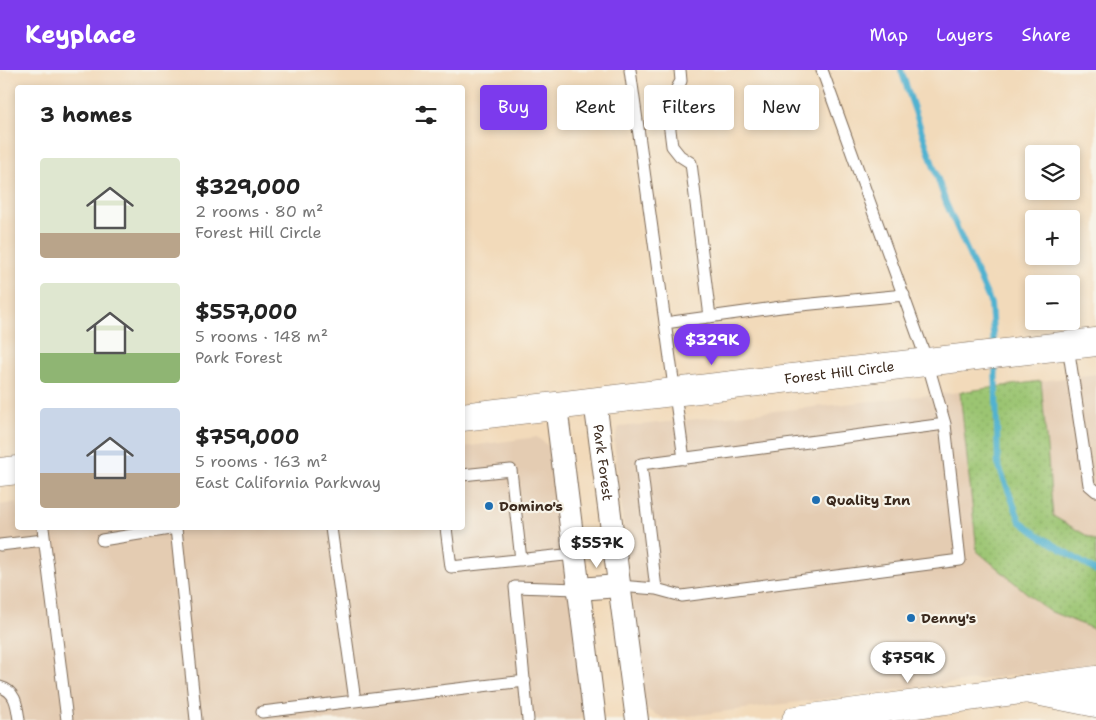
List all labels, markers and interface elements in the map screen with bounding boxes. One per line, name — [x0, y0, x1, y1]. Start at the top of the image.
text: Keyplace — [25, 19, 136, 51]
text: Map — [870, 23, 908, 47]
text: Layers — [936, 23, 993, 47]
text: Share — [1021, 23, 1071, 47]
chip: Buy — [480, 85, 547, 130]
chip: Rent — [557, 85, 634, 130]
chip: Filters — [644, 85, 734, 130]
chip: New — [744, 85, 819, 130]
text: 3 homes — [40, 101, 132, 129]
icon: filters — [412, 101, 440, 129]
map controls — [1025, 145, 1080, 330]
button: layers — [1025, 145, 1080, 200]
text: $329,000 — [195, 173, 301, 201]
icon: home — [80, 178, 140, 238]
text: 2 rooms · 80 m² — [195, 201, 323, 222]
button: + — [1025, 210, 1080, 265]
text: Forest Hill Circle — [195, 222, 322, 243]
button: − — [1025, 275, 1080, 330]
text: $557,000 — [195, 298, 297, 326]
icon: home — [80, 303, 140, 363]
pin: $329K — [677, 324, 747, 366]
text: 5 rooms · 148 m² — [195, 326, 328, 347]
text: $329K — [685, 329, 739, 350]
text: Park Forest — [195, 347, 283, 368]
street label: Forest Hill Circle — [783, 357, 896, 388]
text: $759,000 — [195, 423, 299, 451]
street label: Park Forest — [589, 423, 617, 502]
icon: home — [80, 428, 140, 488]
text: 5 rooms · 163 m² — [195, 451, 328, 472]
text: East California Parkway — [195, 472, 381, 493]
place label: Quality Inn — [826, 491, 910, 509]
marker: Quality Inn — [810, 494, 822, 506]
place label: Domino's — [499, 497, 563, 515]
marker: Domino's — [483, 500, 495, 512]
pin: $557K — [562, 526, 632, 569]
text: $557K — [571, 532, 623, 553]
place label: Denny's — [921, 609, 976, 627]
marker: Denny's — [905, 612, 917, 624]
pin: $759K — [873, 642, 943, 684]
text: $759K — [881, 647, 935, 668]

